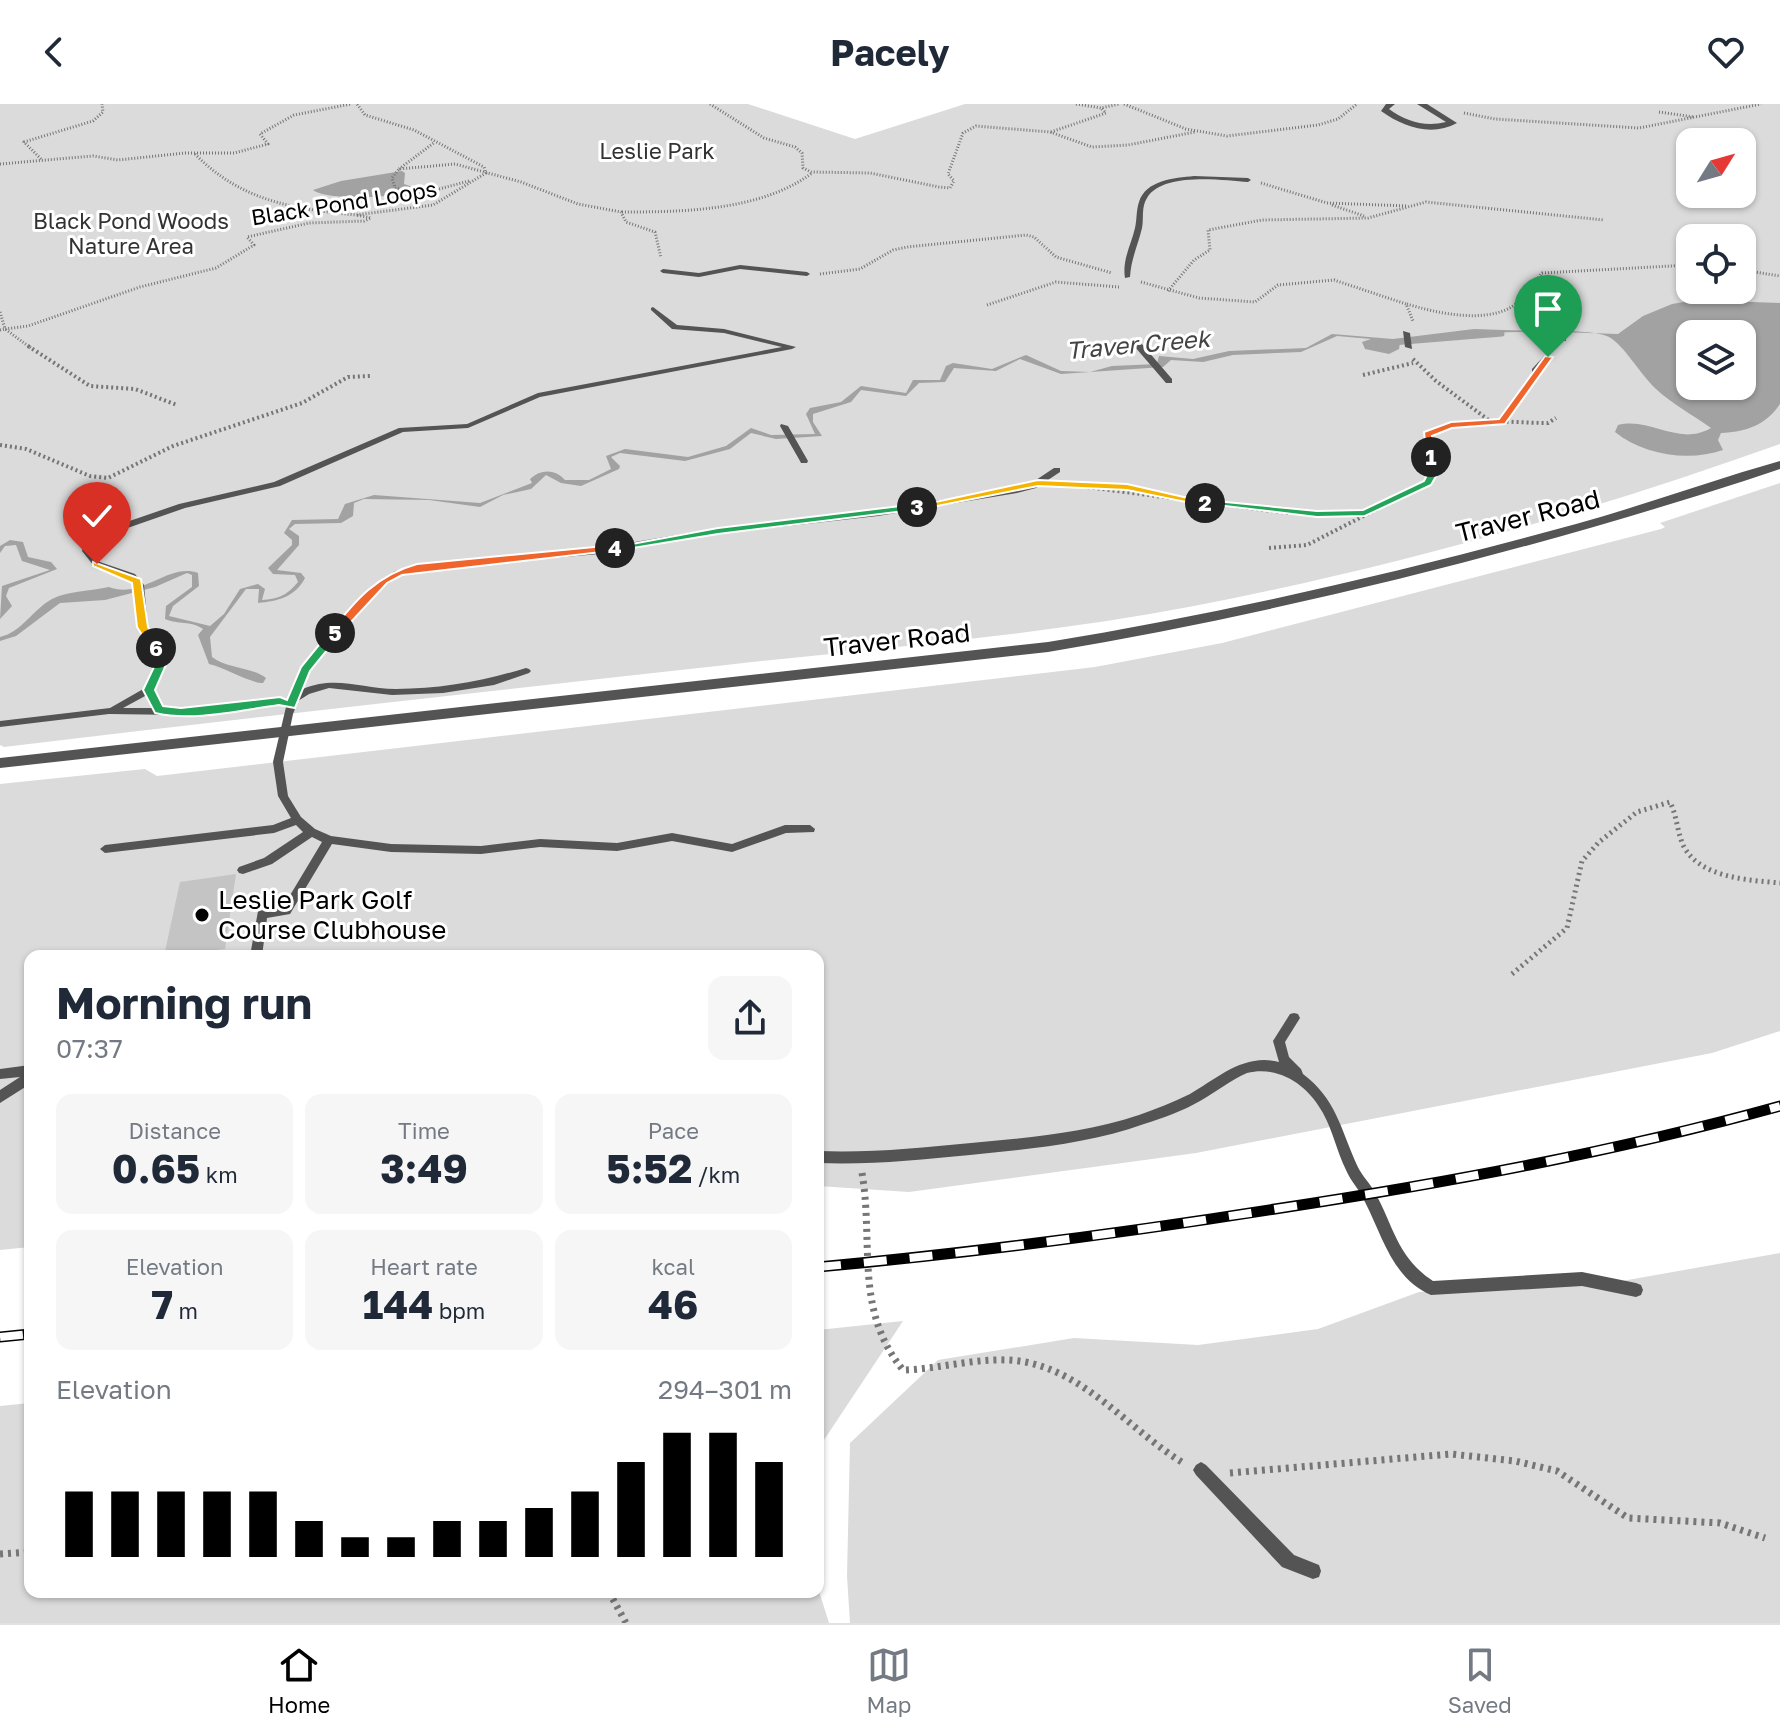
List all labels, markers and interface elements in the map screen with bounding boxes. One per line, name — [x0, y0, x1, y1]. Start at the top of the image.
icon: back — [32, 30, 76, 74]
icon: heart — [1704, 30, 1748, 74]
text: Pacely — [830, 31, 950, 74]
north arrow — [1676, 128, 1756, 208]
map controls — [1676, 128, 1756, 400]
park label: Leslie Park — [599, 137, 715, 164]
street label: Black Pond Loops — [249, 174, 439, 231]
park label: Black Pond Woods Nature Area — [33, 207, 229, 259]
button: locate — [1676, 224, 1756, 304]
pin — [1514, 275, 1582, 357]
icon: arrive — [1526, 287, 1570, 331]
button: layers — [1676, 320, 1756, 400]
water label: Traver Creek — [1065, 323, 1213, 364]
pin: 1 — [1411, 437, 1451, 477]
text: 1 — [1425, 443, 1437, 470]
pin — [63, 482, 131, 564]
pin: 2 — [1185, 483, 1225, 523]
street label: Traver Road — [1453, 483, 1603, 548]
pin: 3 — [897, 487, 937, 527]
text: 2 — [1198, 489, 1212, 516]
text: 3 — [910, 493, 924, 520]
icon: check — [75, 494, 119, 538]
pin: 4 — [595, 528, 635, 568]
text: 4 — [608, 534, 622, 561]
pin: 5 — [315, 613, 355, 653]
street label: Traver Road — [822, 616, 972, 663]
text: 5 — [328, 619, 342, 646]
pin: 6 — [136, 628, 176, 668]
text: 6 — [149, 634, 163, 661]
place label: Leslie Park Golf Course Clubhouse — [218, 884, 446, 945]
marker: Leslie Park Golf Course Clubhouse — [193, 906, 211, 924]
text: Morning run — [56, 976, 312, 1029]
button: share — [708, 976, 792, 1060]
text: 07:37 — [56, 1033, 123, 1064]
text: Distance — [128, 1117, 221, 1144]
text: Time — [398, 1117, 450, 1144]
text: Pace — [648, 1117, 699, 1144]
text: 0.65 — [112, 1144, 200, 1192]
text: 3:49 — [380, 1144, 468, 1192]
text: 5:52 — [606, 1144, 692, 1192]
text: km — [200, 1161, 238, 1188]
text: /km — [692, 1161, 740, 1188]
text: Elevation — [126, 1253, 224, 1280]
text: Heart rate — [370, 1253, 478, 1280]
text: kcal — [652, 1253, 695, 1280]
text: 7 — [151, 1280, 173, 1328]
text: 144 — [363, 1280, 433, 1328]
text: 46 — [648, 1280, 699, 1328]
text: m — [173, 1297, 198, 1324]
text: bpm — [433, 1297, 485, 1324]
text: Elevation — [56, 1374, 172, 1405]
text: 294–301 m — [658, 1374, 792, 1405]
tab: Home — [268, 1643, 330, 1718]
tab: Map — [867, 1643, 911, 1718]
tab: Saved — [1448, 1643, 1512, 1718]

